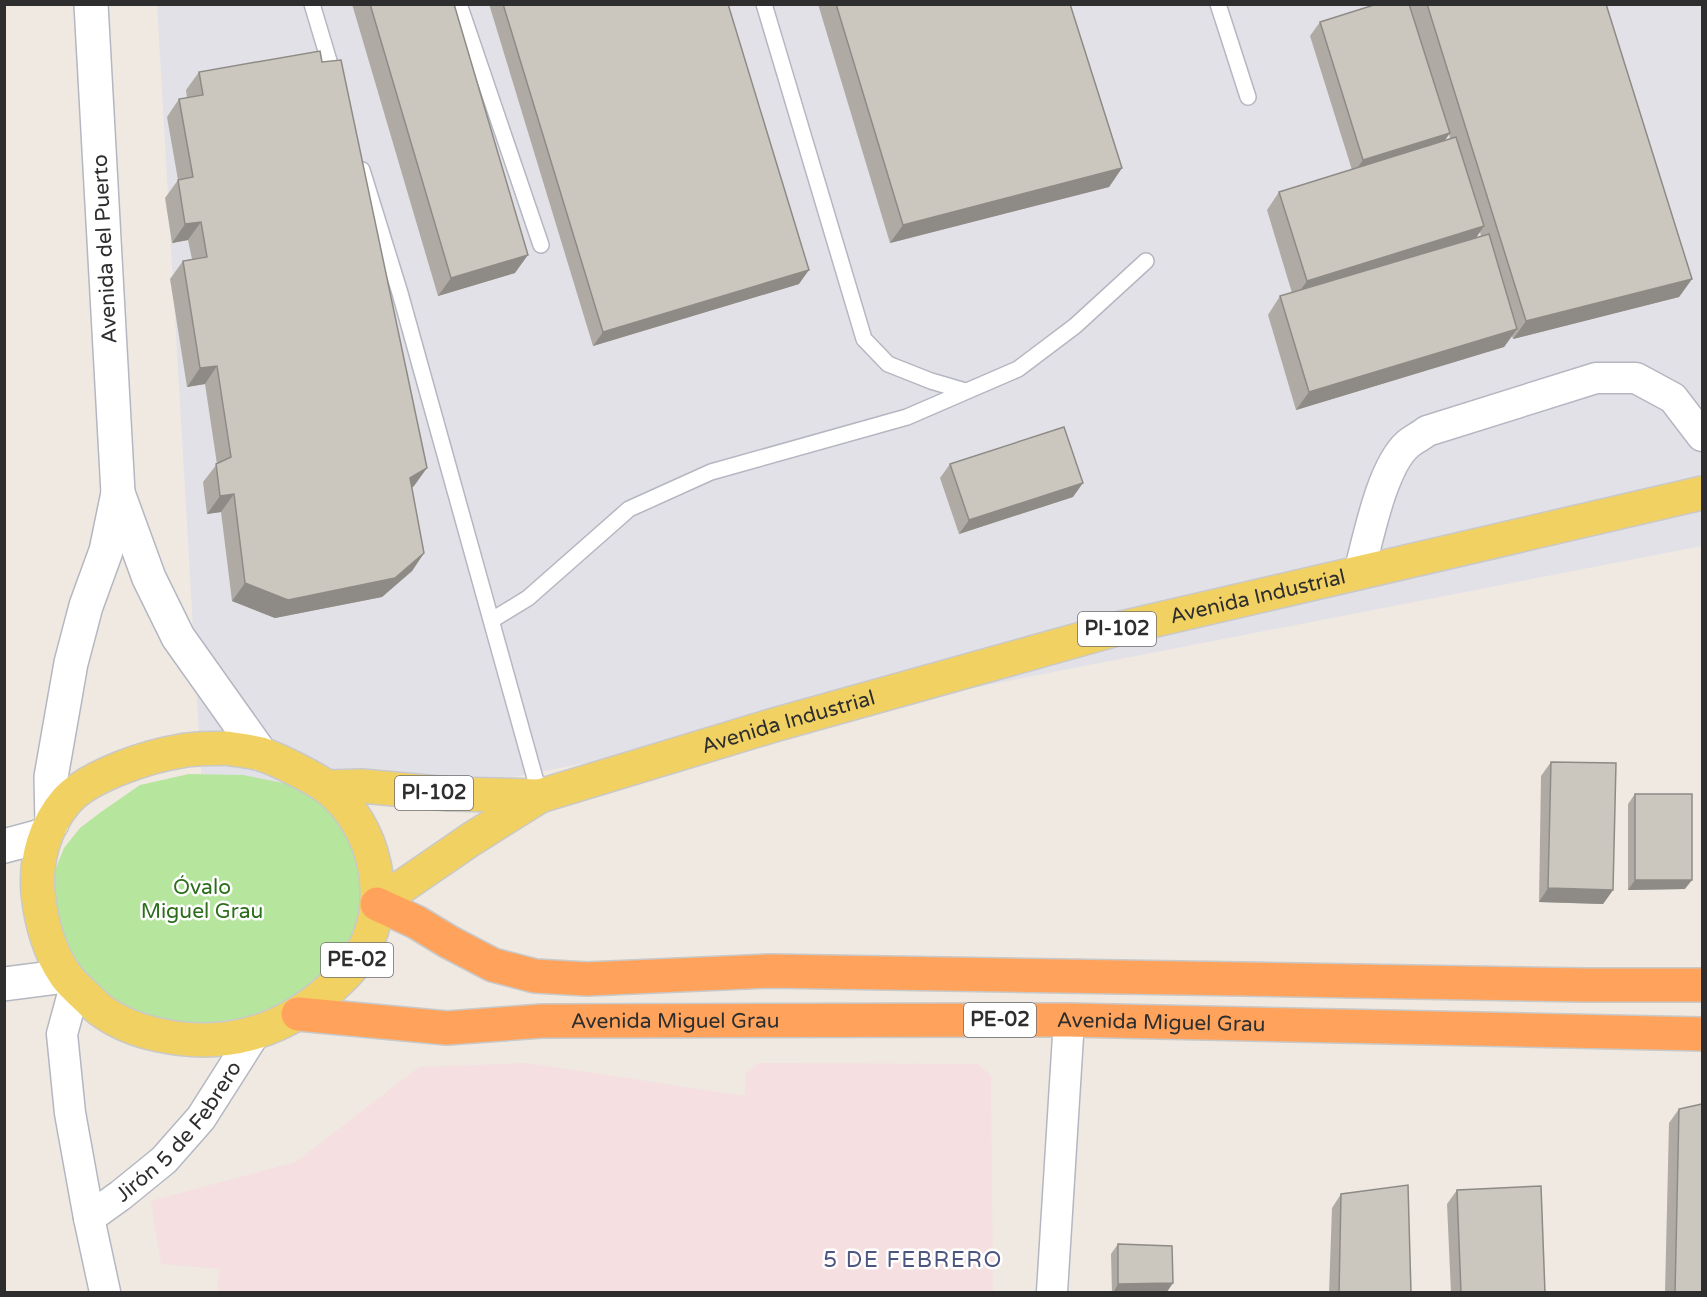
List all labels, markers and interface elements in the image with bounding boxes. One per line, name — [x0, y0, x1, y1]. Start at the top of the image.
street label: Avenida del Puerto — [88, 154, 122, 344]
street label: Avenida Industrial — [1167, 564, 1348, 629]
road number: PI-102 — [1078, 612, 1156, 646]
street label: Avenida Industrial — [698, 685, 878, 759]
road number: PI-102 — [395, 776, 473, 810]
park label: Óvalo Miguel Grau — [141, 875, 263, 924]
road number: PE-02 — [321, 943, 393, 977]
road number: PE-02 — [964, 1003, 1036, 1037]
street label: Avenida Miguel Grau — [1057, 1007, 1266, 1037]
street label: Avenida Miguel Grau — [571, 1008, 780, 1033]
street label: Jirón 5 de Febrero — [110, 1056, 247, 1207]
district label: 5 DE FEBRERO — [823, 1247, 1003, 1273]

